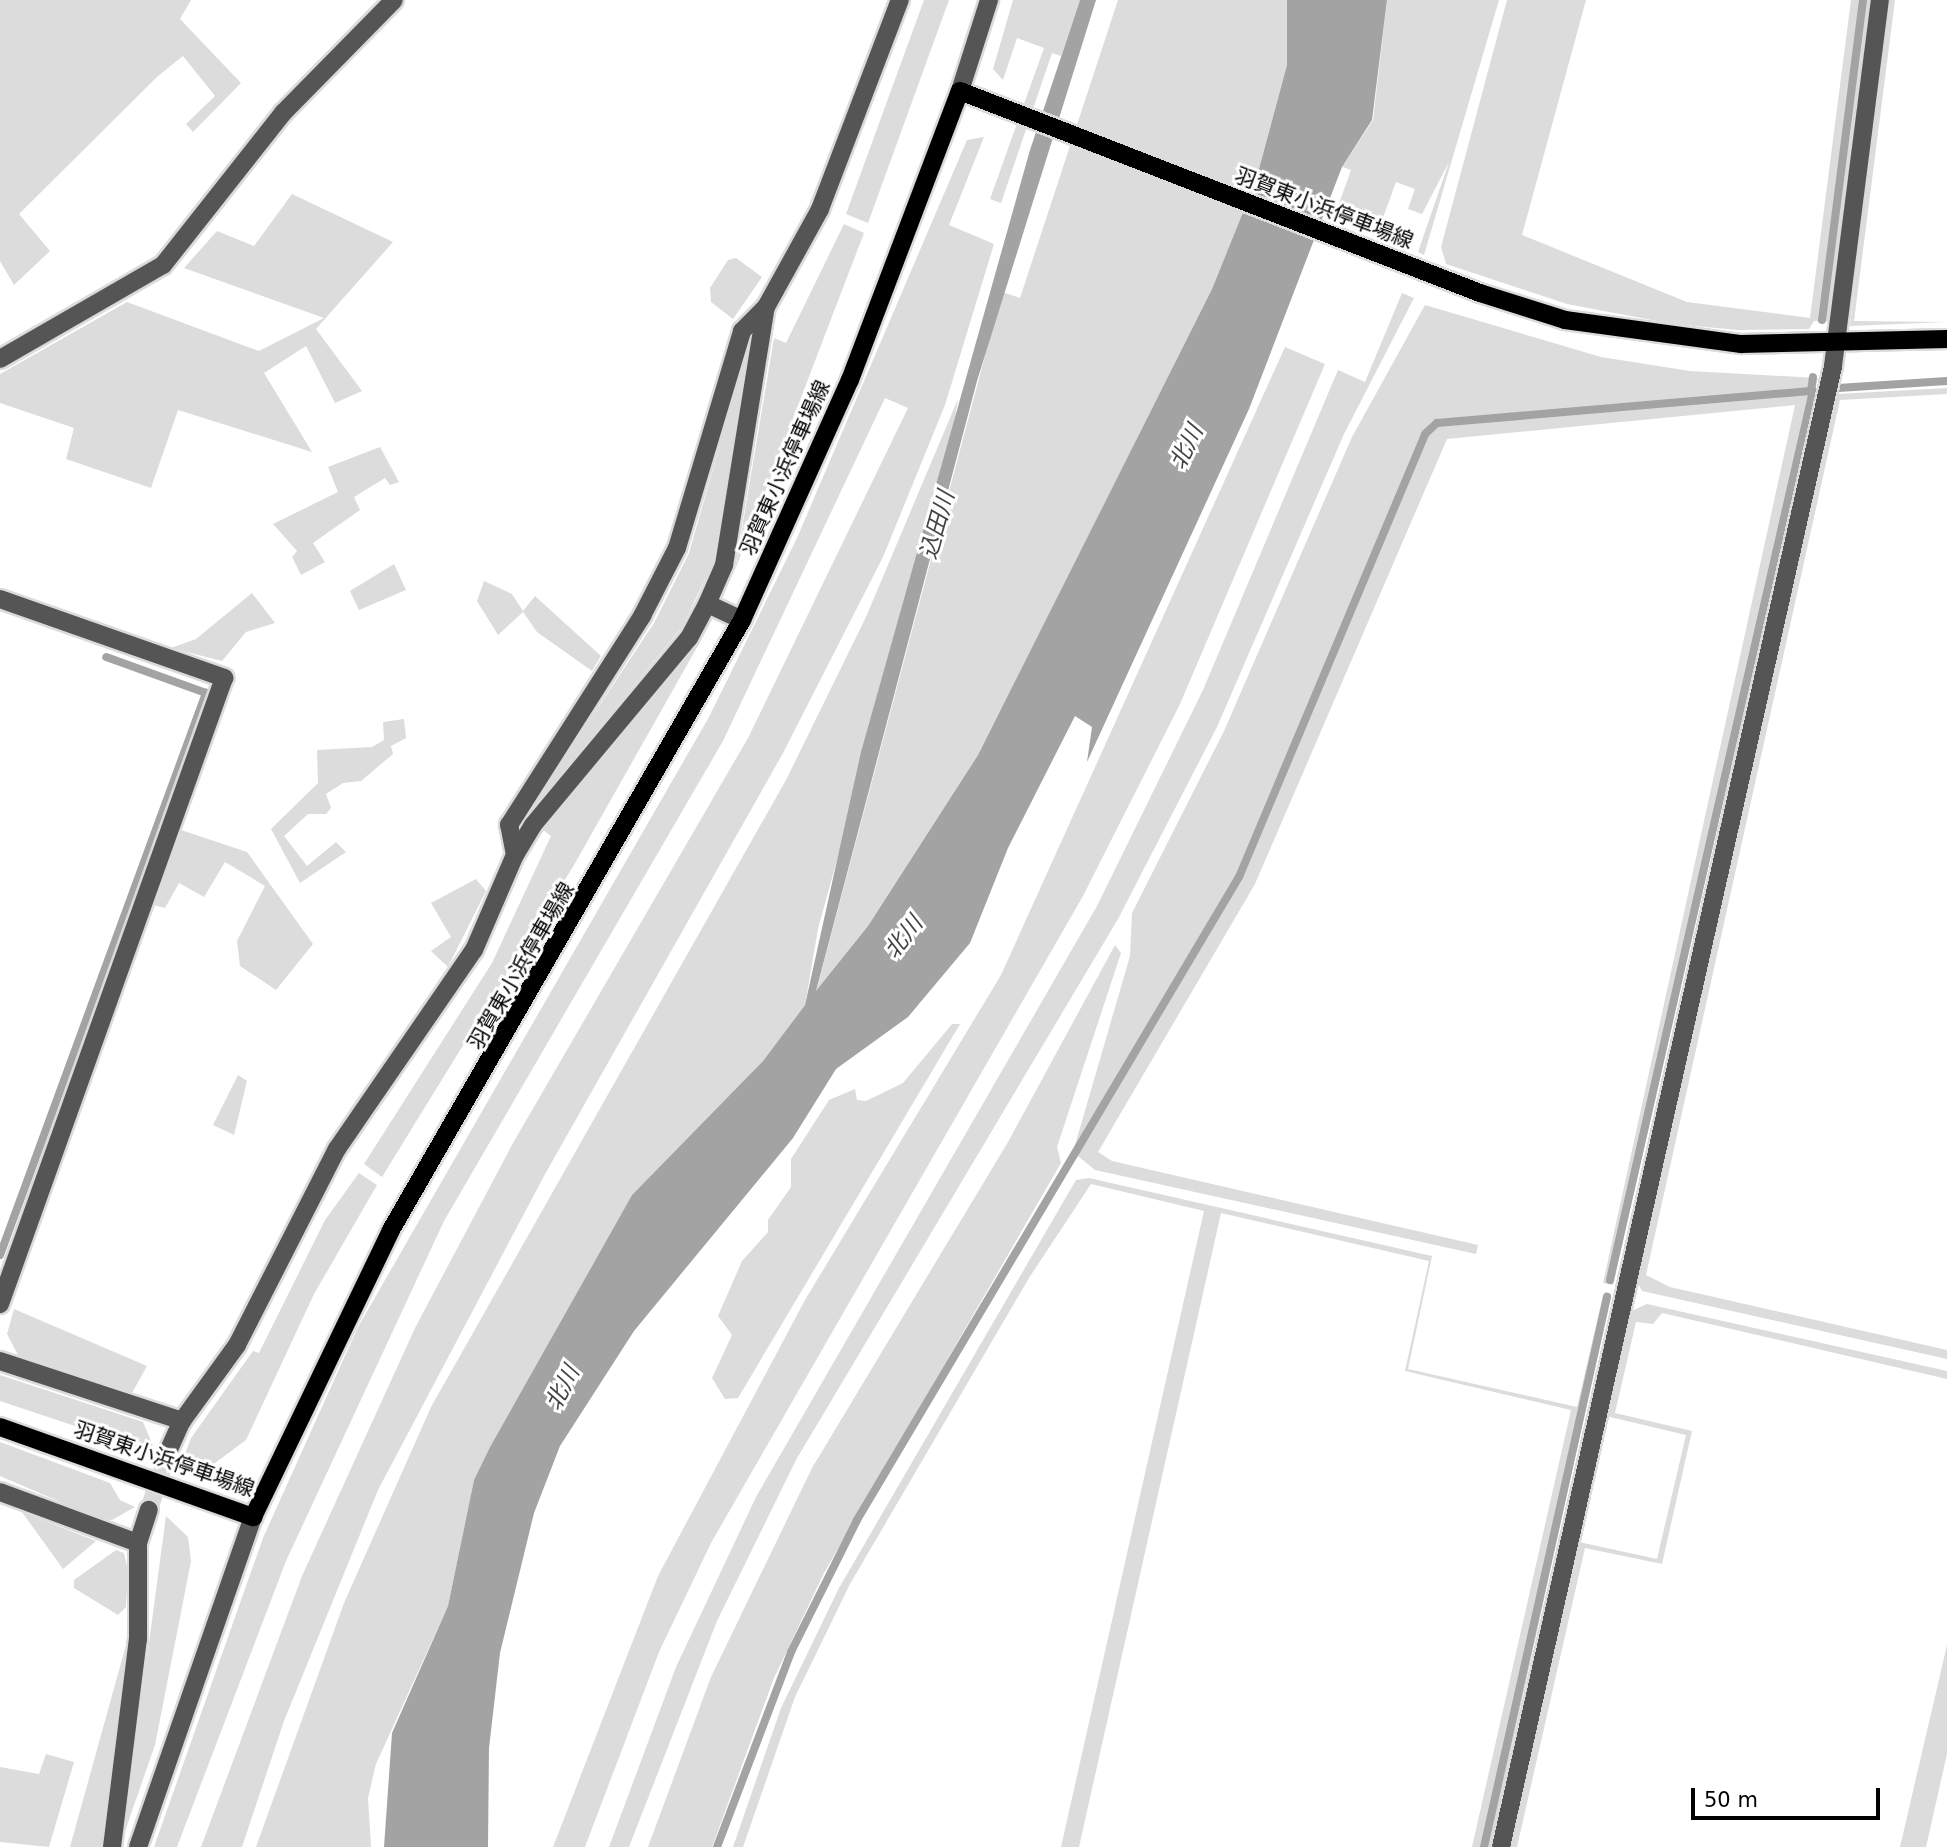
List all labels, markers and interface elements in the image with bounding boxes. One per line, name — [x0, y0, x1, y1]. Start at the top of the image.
street label: 羽賀東小浜停車場線 — [1231, 162, 1417, 254]
street label: 羽賀東小浜停車場線 — [735, 377, 835, 559]
water label: 北川 — [1164, 420, 1208, 474]
water label: 込田川 — [914, 488, 960, 562]
street label: 羽賀東小浜停車場線 — [463, 878, 579, 1054]
water label: 北川 — [878, 910, 928, 964]
water label: 北川 — [539, 1361, 585, 1415]
street label: 羽賀東小浜停車場線 — [71, 1416, 257, 1502]
scale bar — [1695, 1773, 1884, 1817]
text: 50 m — [1704, 1788, 1758, 1812]

